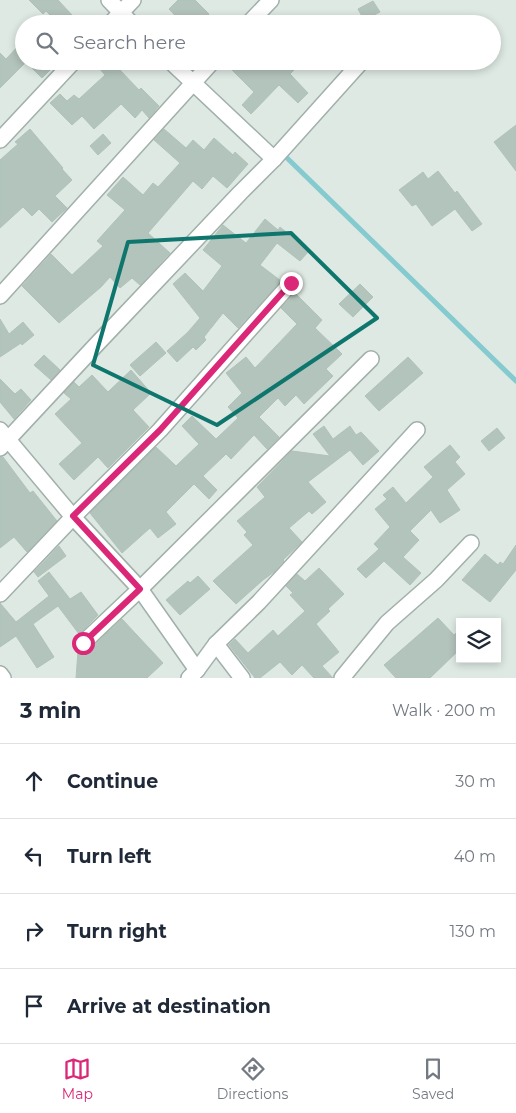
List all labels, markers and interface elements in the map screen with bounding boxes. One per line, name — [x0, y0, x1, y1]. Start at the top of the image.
search box — [15, 15, 501, 70]
icon: search — [33, 29, 61, 57]
text: Search here — [73, 31, 186, 54]
route end — [280, 272, 303, 295]
map controls — [456, 618, 501, 663]
button: layers — [456, 618, 501, 663]
route start — [72, 632, 95, 655]
text: 3 min — [20, 698, 81, 723]
text: Walk · 200 m — [392, 701, 496, 720]
icon: ahead — [20, 767, 48, 795]
text: Continue — [67, 770, 158, 793]
text: 30 m — [455, 772, 496, 791]
icon: left — [20, 842, 48, 870]
text: Turn left — [67, 845, 152, 868]
text: 40 m — [454, 847, 496, 866]
icon: right — [20, 917, 48, 945]
text: Turn right — [67, 920, 167, 943]
text: 130 m — [449, 922, 496, 941]
icon: arrive — [20, 992, 48, 1020]
text: Arrive at destination — [67, 995, 271, 1018]
tab: Map — [62, 1055, 93, 1103]
tab: Directions — [217, 1055, 288, 1103]
tab: Saved — [412, 1055, 454, 1103]

